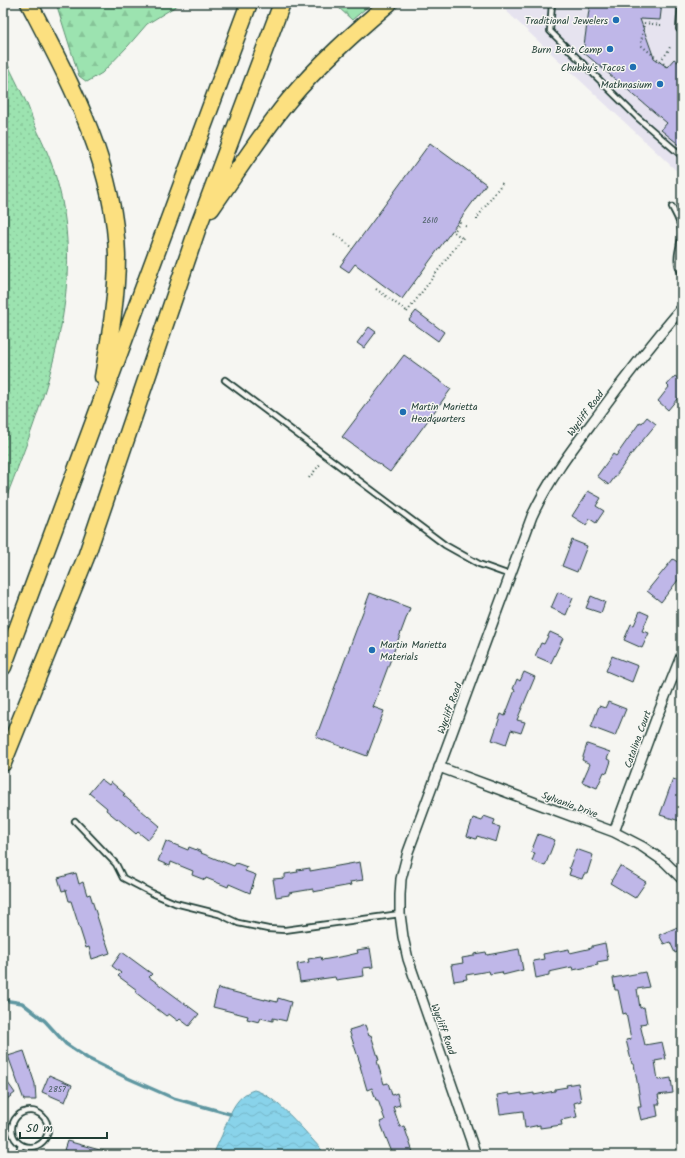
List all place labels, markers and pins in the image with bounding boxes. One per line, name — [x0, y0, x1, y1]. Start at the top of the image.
place label: Traditional Jewelers — [525, 13, 609, 29]
marker: Traditional Jewelers — [611, 15, 621, 25]
place label: Burn Boot Camp — [531, 42, 602, 58]
marker: Burn Boot Camp — [605, 44, 615, 54]
place label: Chubby's Tacos — [561, 60, 626, 76]
marker: Chubby's Tacos — [628, 62, 638, 72]
place label: Mathnasium — [601, 77, 652, 93]
marker: Mathnasium — [655, 79, 665, 89]
place label: Martin Marietta Headquarters — [411, 399, 478, 427]
marker: Martin Marietta Headquarters — [398, 407, 408, 417]
place label: Martin Marietta Materials — [380, 637, 447, 665]
marker: Martin Marietta Materials — [367, 645, 377, 655]

